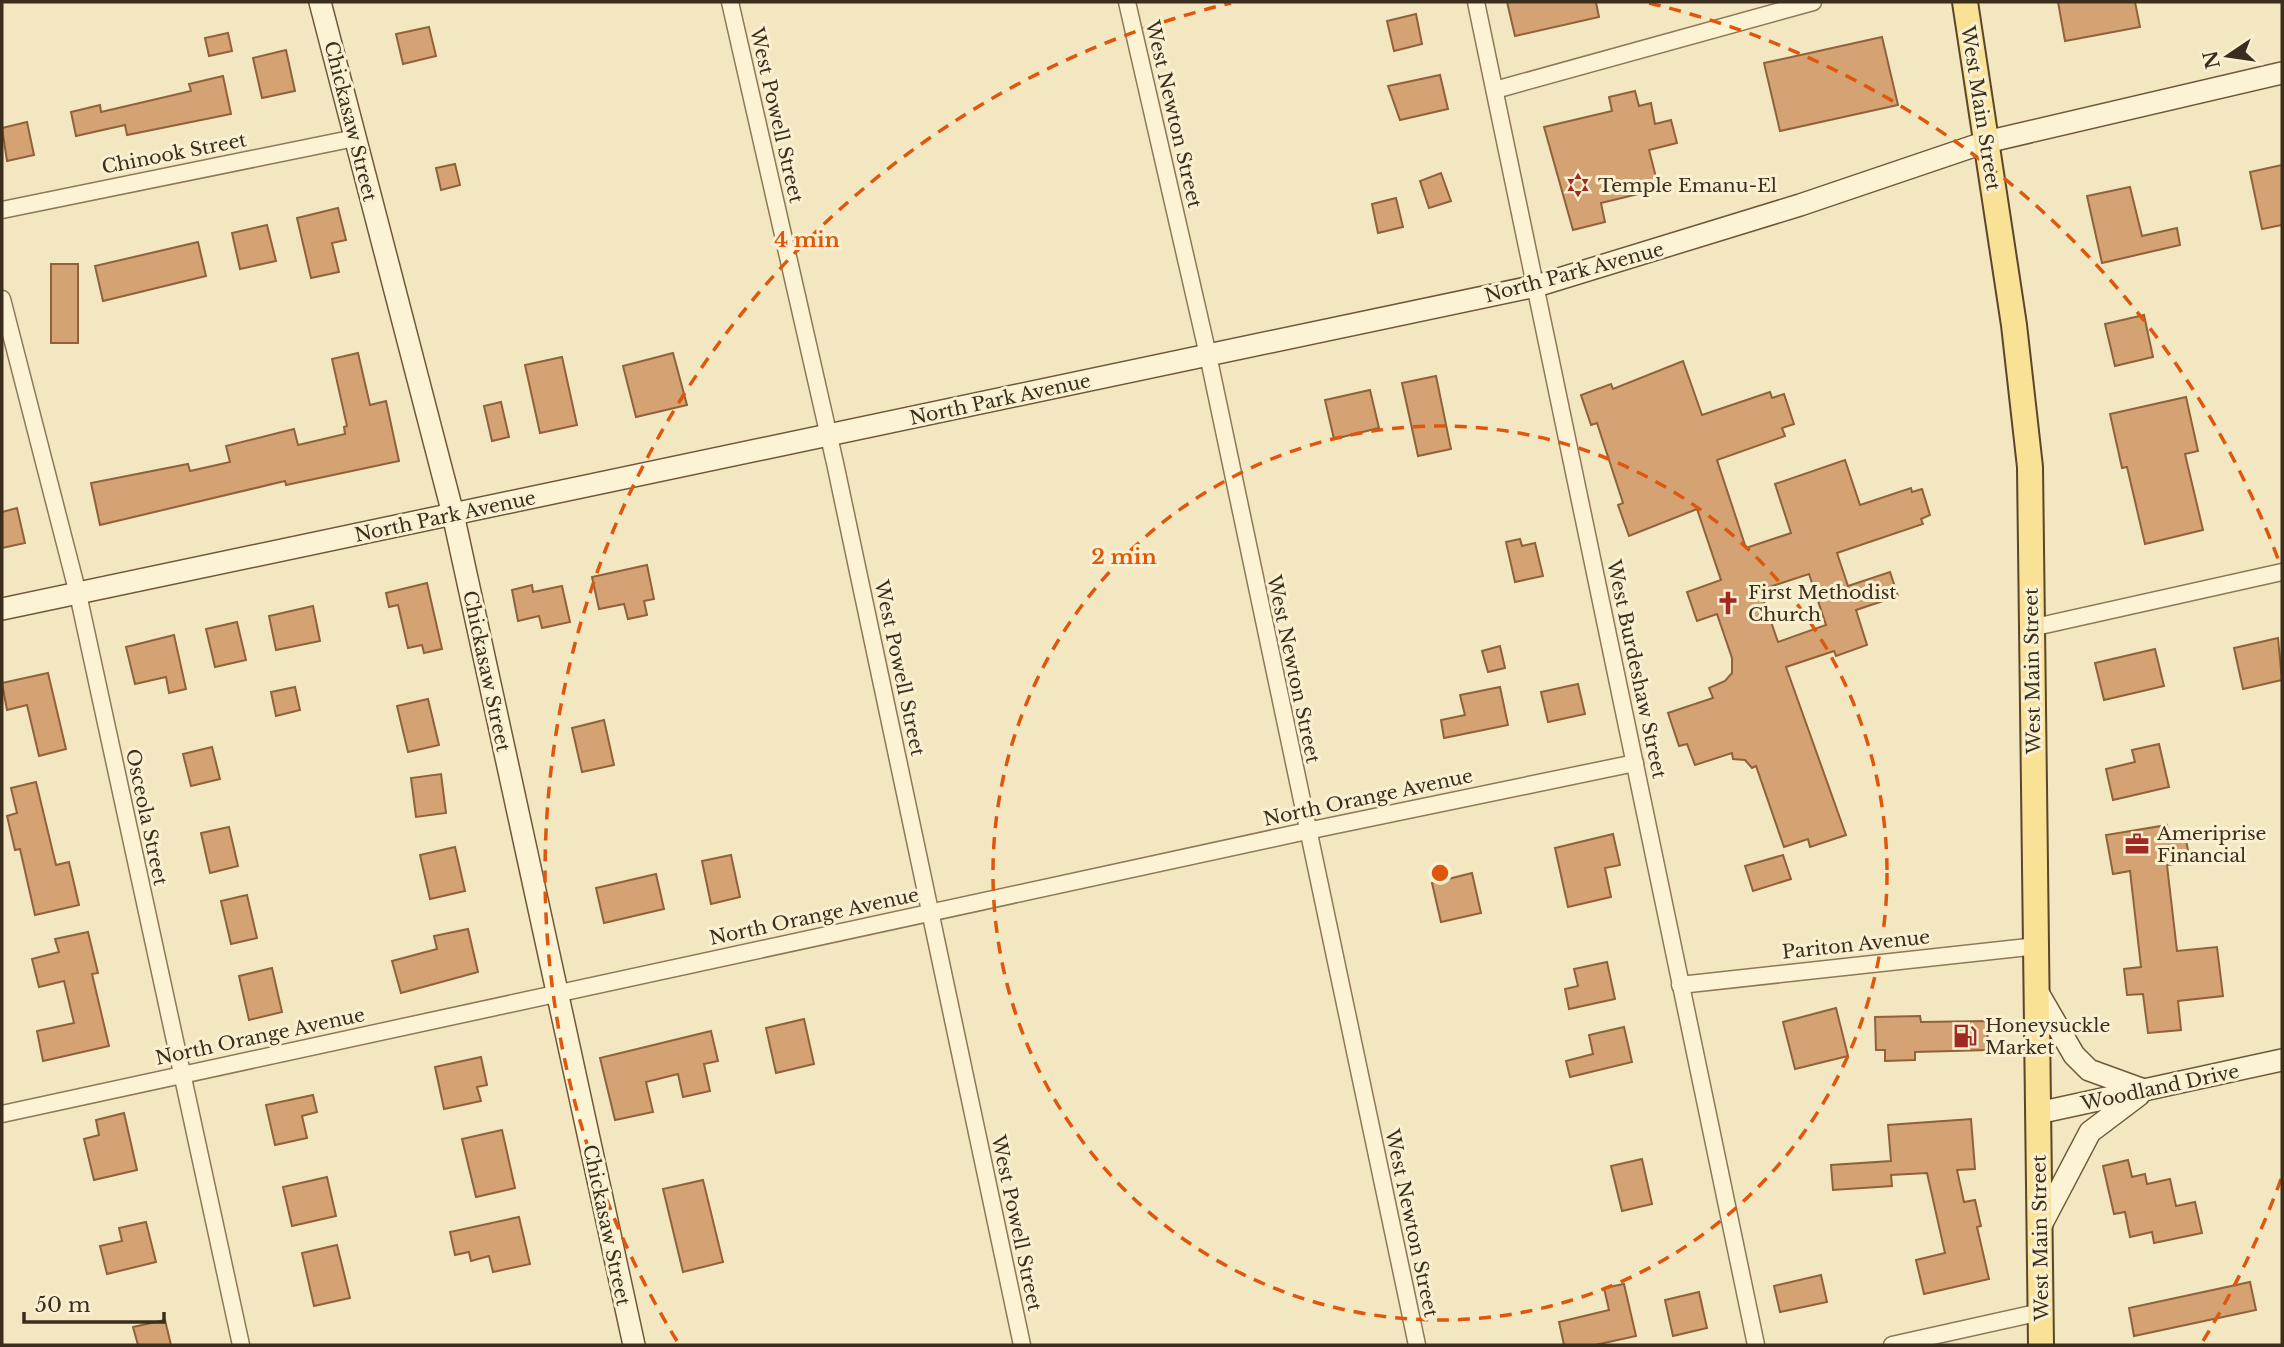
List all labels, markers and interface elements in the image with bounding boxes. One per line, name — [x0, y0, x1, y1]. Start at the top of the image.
street label: West Newton Street — [1141, 17, 1206, 211]
north arrow — [2193, 21, 2263, 91]
street label: West Main Street — [1956, 23, 2005, 193]
street label: West Powell Street — [745, 24, 808, 206]
street label: Chickasaw Street — [319, 39, 382, 204]
text: N — [2199, 48, 2225, 71]
street label: Chinook Street — [100, 128, 249, 179]
synagogue icon: Temple Emanu-El — [1564, 171, 1592, 199]
place label: Temple Emanu-El — [1598, 174, 1777, 197]
text: 4 min — [774, 227, 840, 253]
street label: North Park Avenue — [1482, 237, 1666, 307]
street label: North Park Avenue — [907, 369, 1093, 430]
street label: North Park Avenue — [352, 486, 538, 547]
text: 2 min — [1091, 544, 1157, 570]
street label: West Burdeshaw Street — [1602, 557, 1671, 781]
street label: West Newton Street — [1262, 572, 1325, 766]
street label: West Powell Street — [869, 577, 930, 759]
place label: First Methodist Church — [1748, 581, 1897, 626]
street label: West Main Street — [2020, 587, 2045, 755]
street label: Chickasaw Street — [458, 588, 515, 755]
church icon: First Methodist Church — [1714, 589, 1742, 617]
street label: Osceola Street — [121, 747, 172, 888]
street label: North Orange Avenue — [1261, 764, 1475, 831]
place label: Ameriprise Financial — [2156, 822, 2266, 867]
office icon: Ameriprise Financial — [2123, 830, 2151, 858]
centre of rings — [1428, 861, 1452, 885]
street label: North Orange Avenue — [707, 883, 921, 950]
street label: Pariton Avenue — [1781, 925, 1931, 964]
street label: North Orange Avenue — [153, 1003, 367, 1070]
place label: Honeysuckle Market — [1985, 1014, 2110, 1059]
fuel station icon: Honeysuckle Market — [1951, 1022, 1979, 1050]
street label: Woodland Drive — [2078, 1060, 2241, 1116]
street label: West Newton Street — [1380, 1126, 1443, 1320]
street label: West Powell Street — [986, 1132, 1047, 1314]
street label: Chickasaw Street — [578, 1142, 635, 1309]
street label: West Main Street — [2028, 1154, 2053, 1322]
scale bar — [24, 1280, 164, 1324]
text: 50 m — [35, 1292, 91, 1318]

